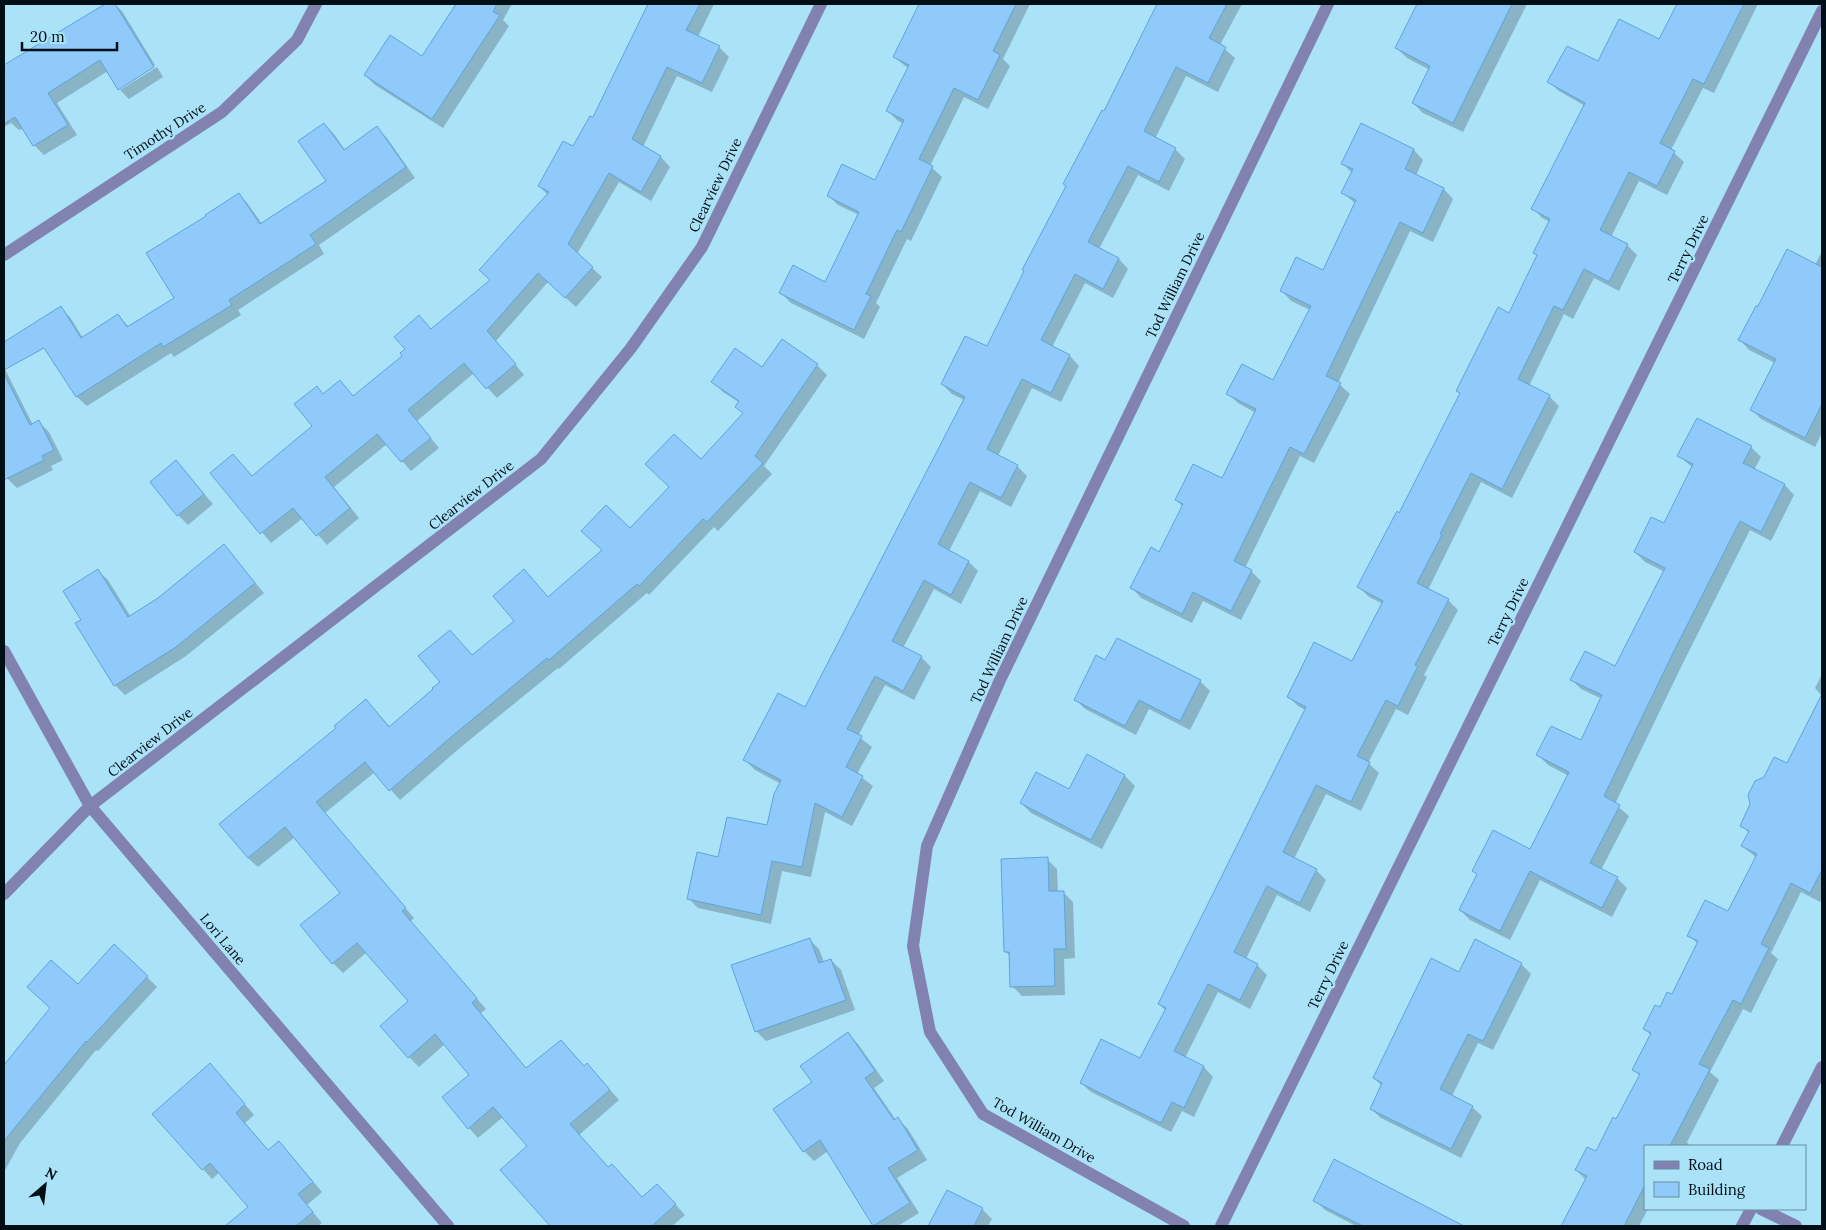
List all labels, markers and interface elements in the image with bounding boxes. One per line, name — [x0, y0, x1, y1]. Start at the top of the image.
scale bar — [22, 20, 118, 52]
text: 20 m — [30, 27, 65, 46]
street label: Timothy Drive — [121, 98, 209, 164]
street label: Clearview Drive — [684, 134, 746, 235]
street label: Terry Drive — [1664, 211, 1713, 286]
street label: Tod William Drive — [1141, 229, 1209, 341]
street label: Clearview Drive — [425, 456, 517, 534]
street label: Terry Drive — [1484, 574, 1533, 649]
street label: Tod William Drive — [966, 593, 1032, 706]
street label: Clearview Drive — [104, 703, 196, 781]
street label: Lori Lane — [196, 910, 250, 969]
street label: Terry Drive — [1304, 937, 1353, 1012]
street label: Tod William Drive — [989, 1093, 1099, 1167]
legend — [1644, 1145, 1806, 1210]
text: Road — [1688, 1155, 1723, 1174]
north arrow — [20, 1160, 70, 1210]
text: N — [42, 1163, 60, 1184]
text: Building — [1688, 1180, 1746, 1199]

